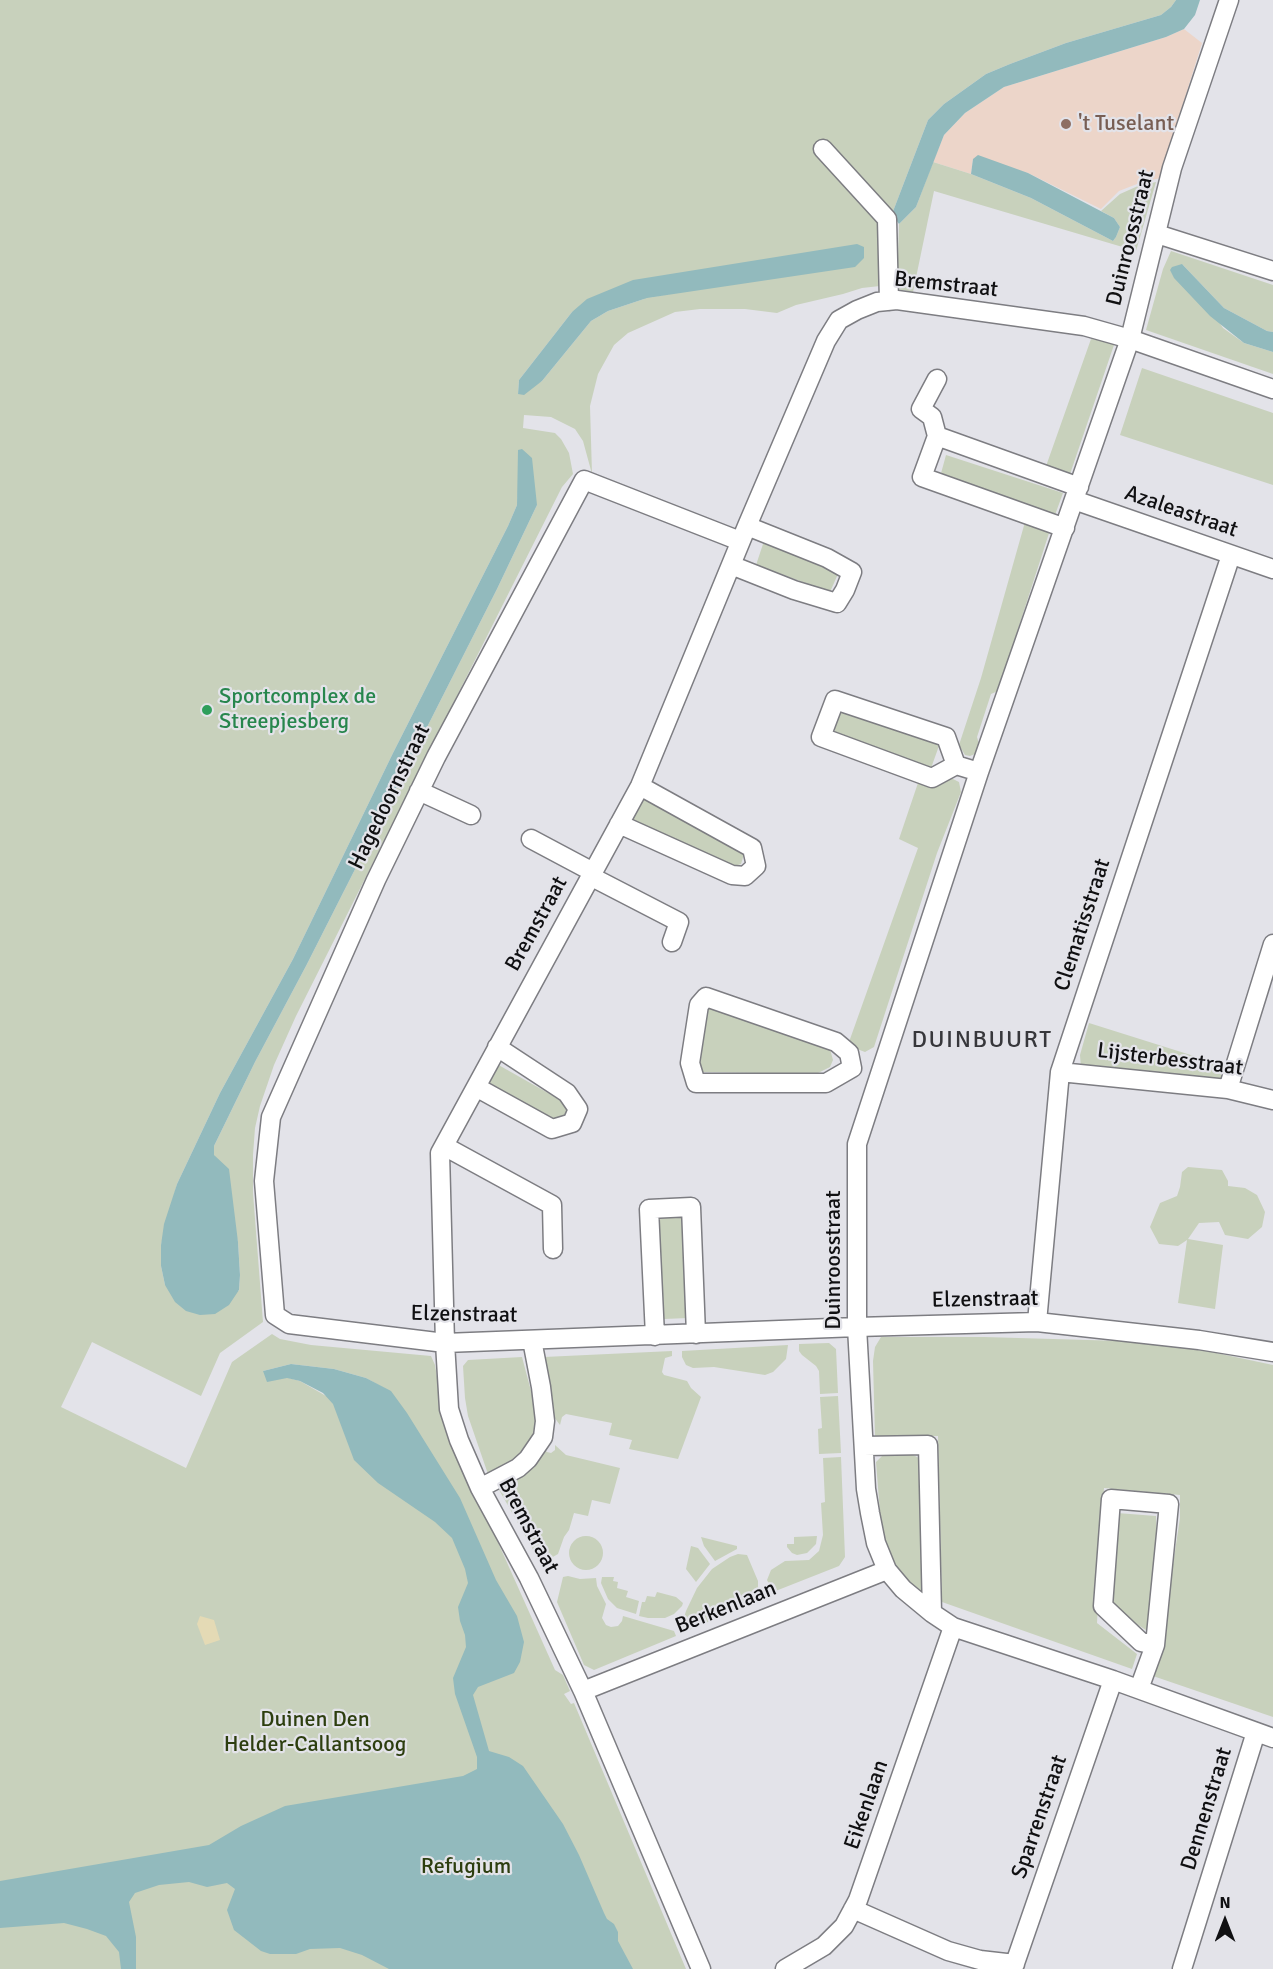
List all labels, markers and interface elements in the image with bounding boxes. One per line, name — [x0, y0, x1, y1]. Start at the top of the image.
place label: 't Tuselant — [1078, 111, 1174, 137]
marker: 't Tuselant — [1059, 117, 1073, 131]
street label: Duinroosstraat — [1101, 167, 1161, 309]
street label: Bremstraat — [893, 266, 999, 304]
street label: Azaleastraat — [1121, 480, 1241, 544]
place label: Sportcomplex de Streepjesberg — [219, 684, 376, 736]
marker: Sportcomplex de Streepjesberg — [200, 703, 214, 717]
street label: Hagedoornstraat — [343, 720, 437, 874]
street label: Clematisstraat — [1049, 856, 1117, 994]
street label: Bremstraat — [500, 872, 574, 976]
district label: DUINBUURT — [911, 1027, 1053, 1055]
street label: Lijsterbesstraat — [1096, 1038, 1244, 1082]
street label: Duinroosstraat — [821, 1190, 847, 1330]
street label: Elzenstraat — [931, 1286, 1039, 1314]
street label: Elzenstraat — [410, 1301, 518, 1329]
street label: Bremstraat — [492, 1474, 564, 1578]
street label: Berkenlaan — [672, 1576, 780, 1640]
park label: Duinen Den Helder-Callantsoog — [224, 1707, 406, 1759]
street label: Dennenstraat — [1176, 1744, 1238, 1874]
street label: Sparrenstraat — [1007, 1752, 1073, 1882]
street label: Eikenlaan — [839, 1757, 895, 1853]
park label: Refugium — [421, 1854, 511, 1880]
north arrow — [1195, 1891, 1255, 1951]
text: N — [1219, 1893, 1231, 1913]

